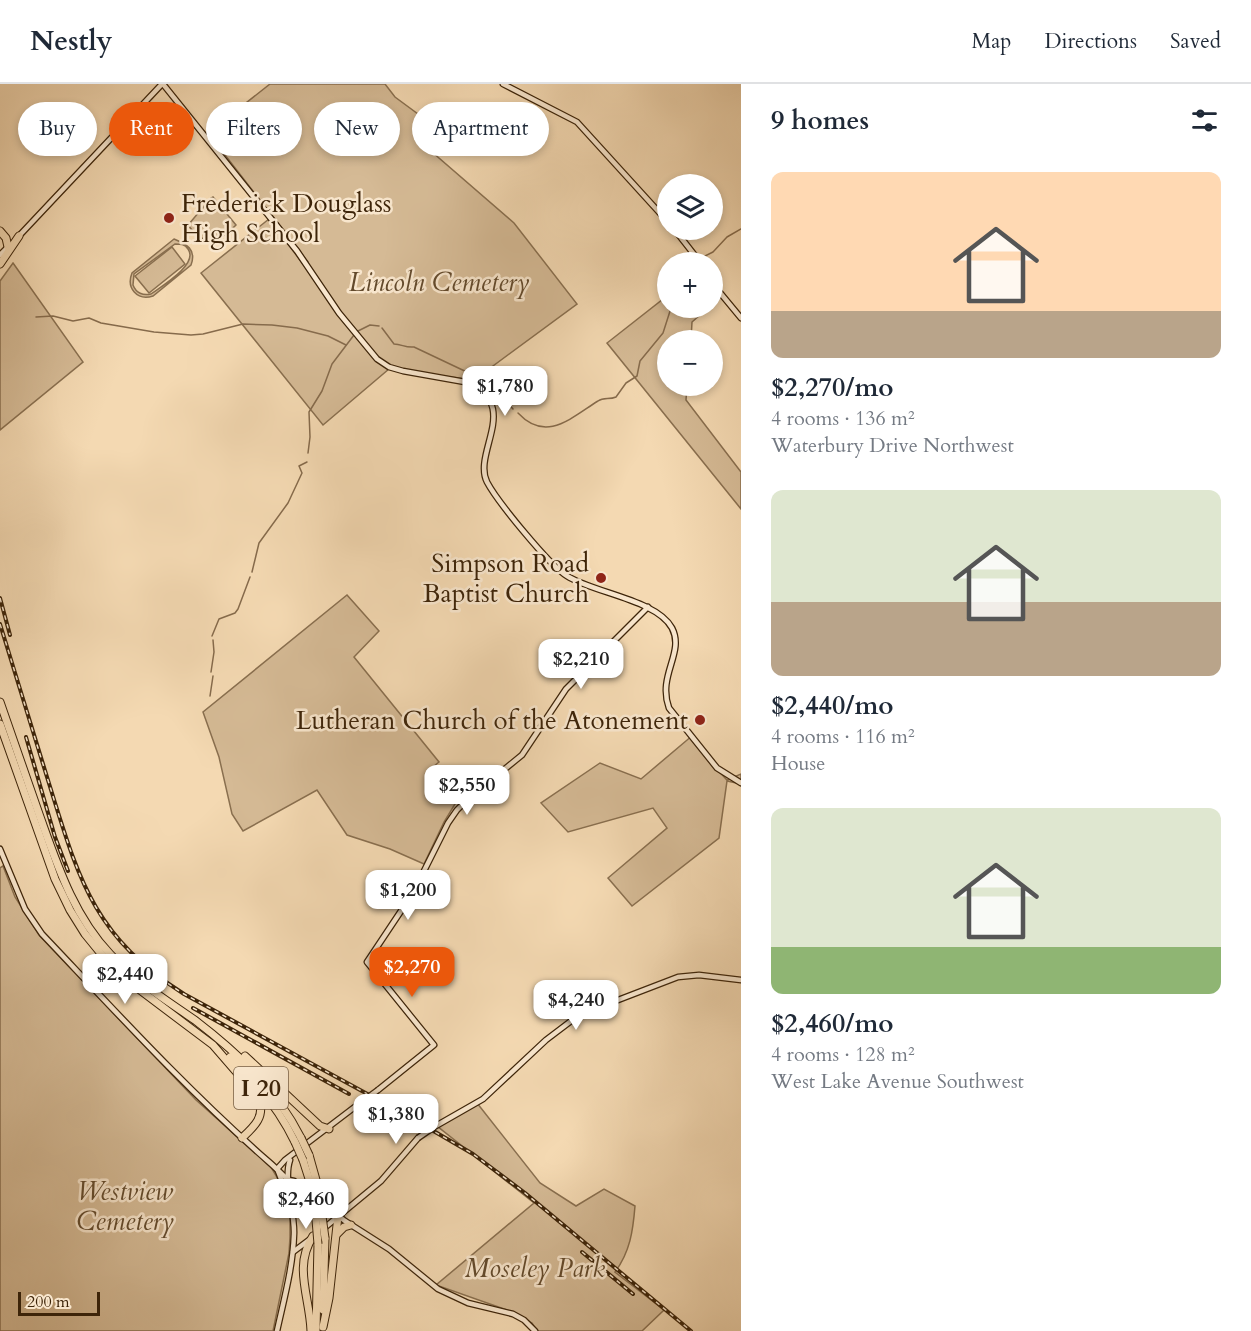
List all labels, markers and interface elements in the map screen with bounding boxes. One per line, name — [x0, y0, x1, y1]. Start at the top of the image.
text: Nestly — [30, 22, 113, 60]
text: Map — [971, 27, 1011, 56]
text: Directions — [1044, 27, 1137, 56]
text: Saved — [1170, 27, 1221, 56]
chip: Buy — [18, 102, 97, 156]
chip: Rent — [109, 102, 194, 156]
chip: Filters — [206, 102, 302, 156]
chip: New — [314, 102, 400, 156]
chip: Apartment — [412, 102, 549, 156]
text: 9 homes — [771, 103, 869, 138]
icon: filters — [1188, 104, 1221, 137]
map controls — [657, 174, 723, 396]
button: layers — [657, 174, 723, 240]
place label: Frederick Douglass High School — [181, 186, 392, 251]
marker: Frederick Douglass High School — [162, 211, 176, 225]
icon: home — [942, 211, 1050, 319]
button: + — [657, 252, 723, 318]
park label: Lincoln Cemetery — [349, 265, 530, 300]
button: − — [657, 330, 723, 396]
pin: $1,780 — [456, 366, 554, 417]
text: $2,270/mo — [771, 370, 894, 405]
text: $1,780 — [476, 372, 534, 399]
text: 4 rooms · 136 m² — [771, 405, 915, 432]
text: Waterbury Drive Northwest — [771, 432, 1014, 459]
icon: home — [942, 529, 1050, 637]
place label: Simpson Road Baptist Church — [423, 546, 589, 611]
marker: Simpson Road Baptist Church — [594, 571, 608, 585]
pin: $2,210 — [532, 639, 630, 690]
text: $2,210 — [552, 645, 610, 672]
text: $2,440/mo — [771, 688, 894, 723]
place label: Lutheran Church of the Atonement — [296, 703, 688, 738]
marker: Lutheran Church of the Atonement — [693, 713, 707, 727]
text: 4 rooms · 116 m² — [771, 723, 915, 750]
text: House — [771, 750, 825, 777]
pin: $2,550 — [418, 765, 516, 816]
text: $2,550 — [438, 771, 496, 798]
icon: home — [942, 847, 1050, 955]
pin: $1,200 — [359, 870, 457, 921]
text: $1,200 — [379, 876, 437, 903]
pin: $2,270 — [363, 947, 461, 998]
text: $2,270 — [383, 953, 441, 980]
pin: $2,440 — [76, 954, 174, 1005]
text: $2,440 — [96, 960, 154, 987]
pin: $4,240 — [527, 980, 625, 1031]
text: $4,240 — [547, 986, 605, 1013]
text: $2,460/mo — [771, 1006, 894, 1041]
text: 4 rooms · 128 m² — [771, 1041, 915, 1068]
road number: I 20 — [234, 1067, 288, 1109]
text: West Lake Avenue Southwest — [771, 1068, 1024, 1095]
pin: $1,380 — [347, 1094, 445, 1145]
text: $1,380 — [367, 1100, 425, 1127]
park label: Westview Cemetery — [76, 1174, 174, 1239]
pin: $2,460 — [257, 1179, 355, 1230]
text: $2,460 — [277, 1185, 335, 1212]
park label: Moseley Park — [465, 1251, 605, 1286]
scale bar — [18, 1289, 100, 1316]
text: 200 m — [27, 1291, 69, 1313]

